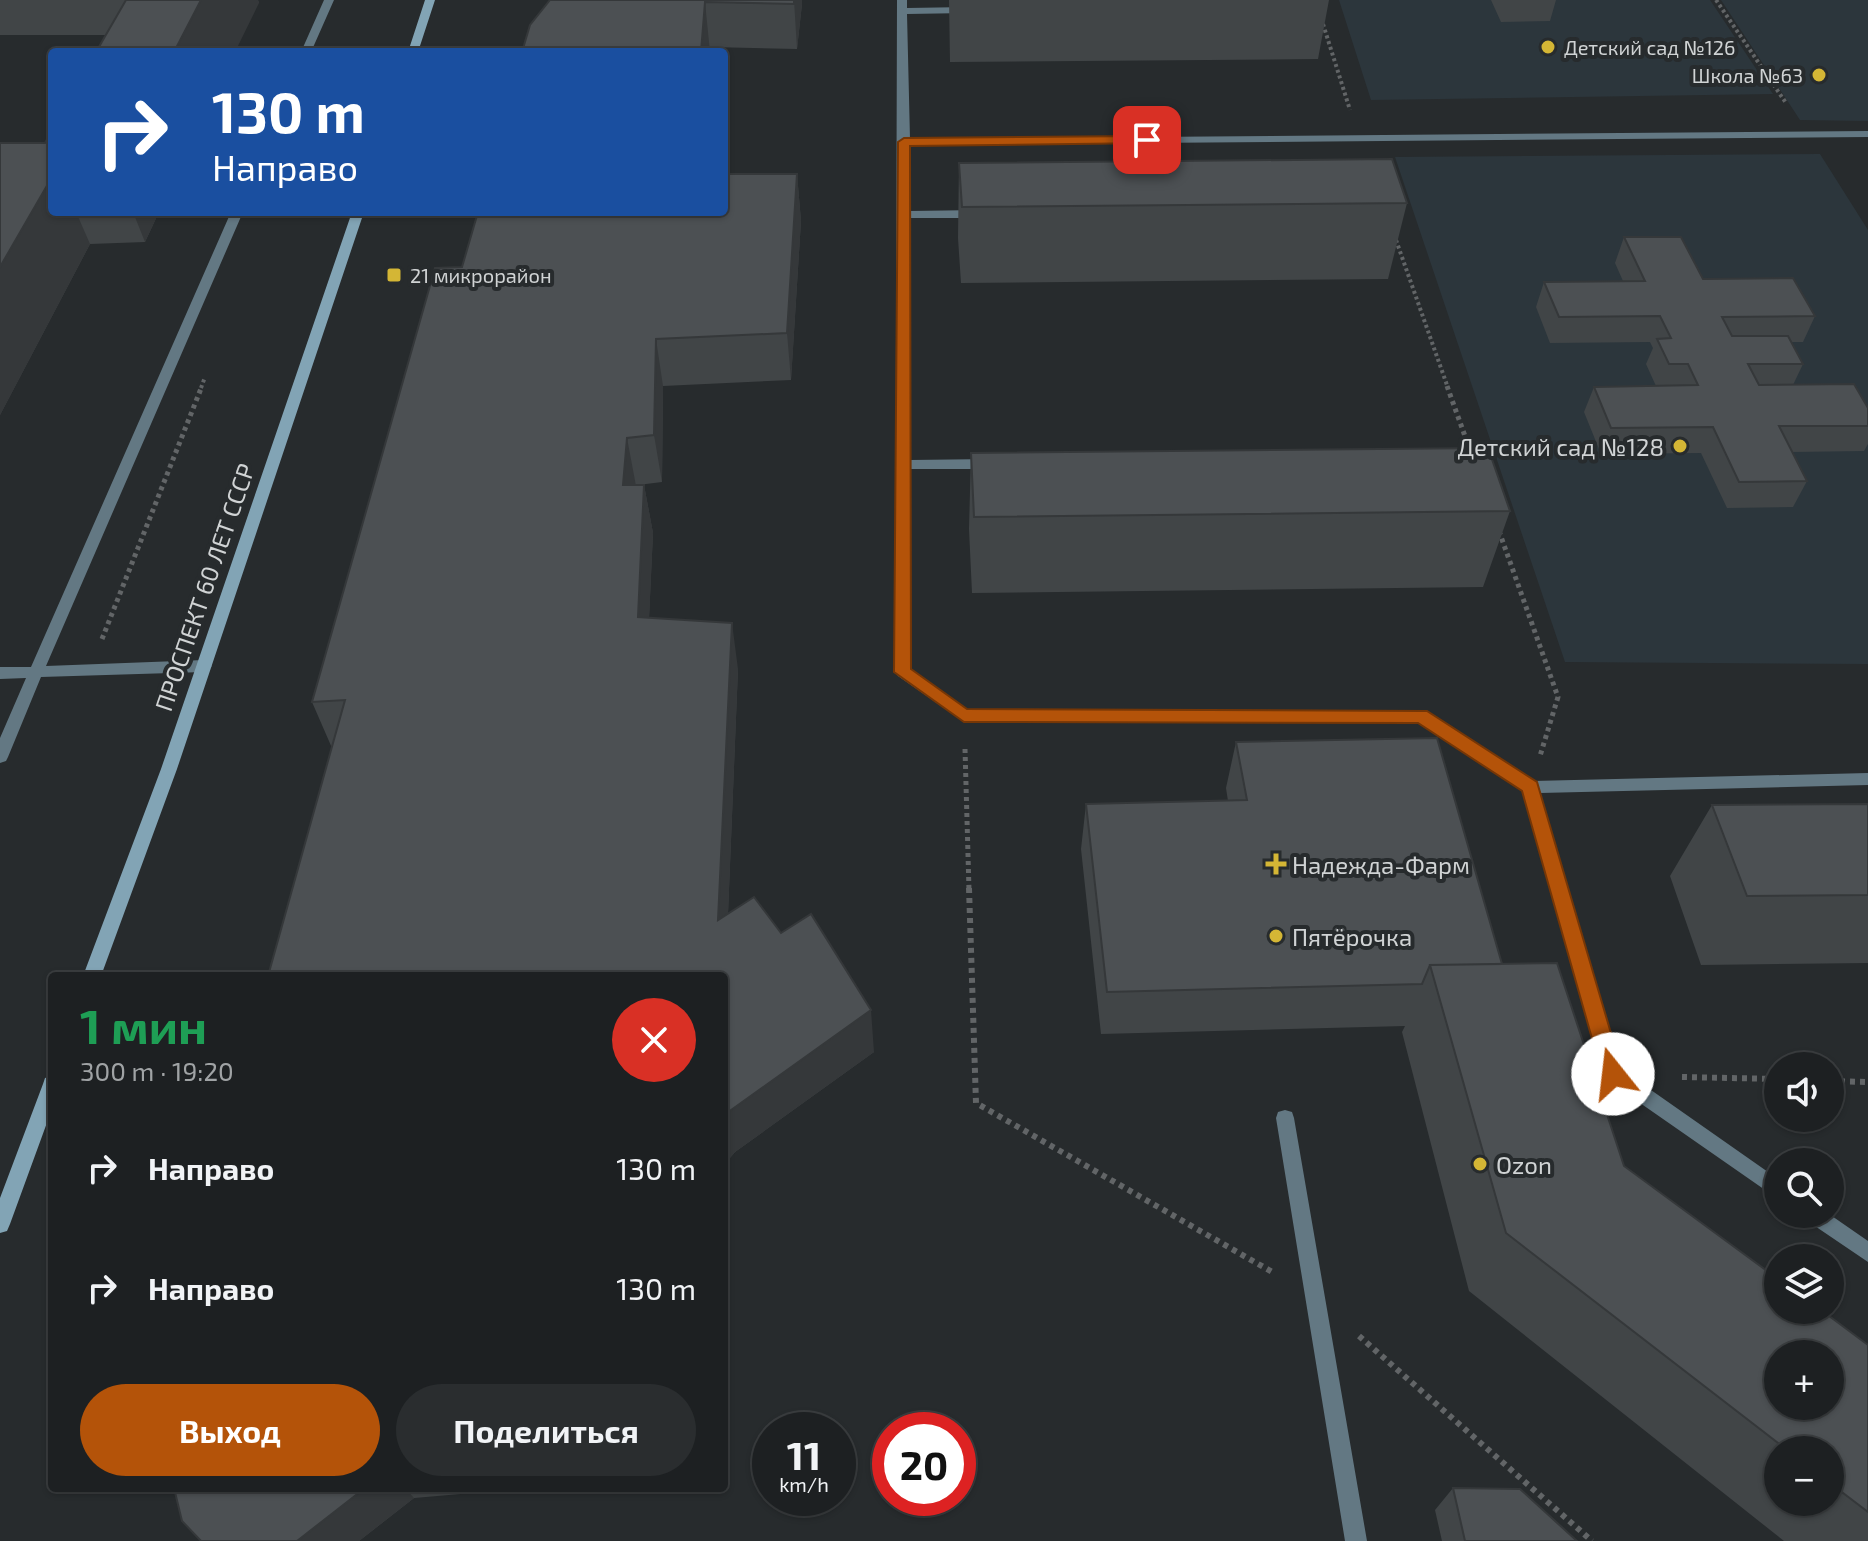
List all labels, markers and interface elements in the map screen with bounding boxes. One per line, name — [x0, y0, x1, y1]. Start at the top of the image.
place label: Детский сад №126 — [1564, 35, 1735, 59]
marker: Детский сад №126 — [1539, 38, 1557, 56]
place label: Школа №63 — [1692, 63, 1803, 87]
marker: Школа №63 — [1810, 66, 1828, 84]
text: 130 m — [212, 77, 365, 144]
icon: right — [80, 80, 184, 184]
pin — [1113, 106, 1181, 174]
icon: arrive — [1125, 118, 1169, 162]
text: Направо — [212, 145, 358, 188]
place label: 21 микрорайон — [410, 263, 552, 287]
marker: 21 микрорайон — [385, 266, 403, 284]
place label: Детский сад №128 — [1457, 432, 1664, 461]
marker: Детский сад №128 — [1671, 437, 1689, 455]
street label: ПРОСПЕКТ 60 ЛЕТ СССР — [148, 459, 260, 715]
place label: Надежда-Фарм — [1292, 850, 1470, 879]
marker: Надежда-Фарм — [1267, 855, 1285, 873]
place label: Пятёрочка — [1292, 922, 1412, 951]
marker: Пятёрочка — [1267, 927, 1285, 945]
text: 1 мин — [80, 996, 207, 1054]
button: close — [612, 998, 696, 1082]
position arrow — [1571, 1032, 1655, 1116]
map controls — [1764, 1052, 1844, 1516]
button: sound — [1764, 1052, 1844, 1132]
text: 300 m · 19:20 — [80, 1055, 234, 1086]
icon: right — [80, 1146, 124, 1190]
button: search — [1764, 1148, 1844, 1228]
text: Направо — [148, 1150, 274, 1186]
text: 130 m — [616, 1150, 696, 1186]
place label: Ozon — [1496, 1150, 1552, 1179]
marker: Ozon — [1471, 1155, 1489, 1173]
button: layers — [1764, 1244, 1844, 1324]
icon: right — [80, 1266, 124, 1310]
text: Направо — [148, 1270, 274, 1306]
text: 130 m — [616, 1270, 696, 1306]
button: + — [1764, 1340, 1844, 1420]
button: Выход — [80, 1384, 380, 1476]
button: Поделиться — [396, 1384, 696, 1476]
speed limit sign: 20 — [872, 1412, 976, 1516]
text: 11 — [787, 1430, 821, 1478]
button: − — [1764, 1436, 1844, 1516]
text: km/h — [779, 1472, 829, 1496]

